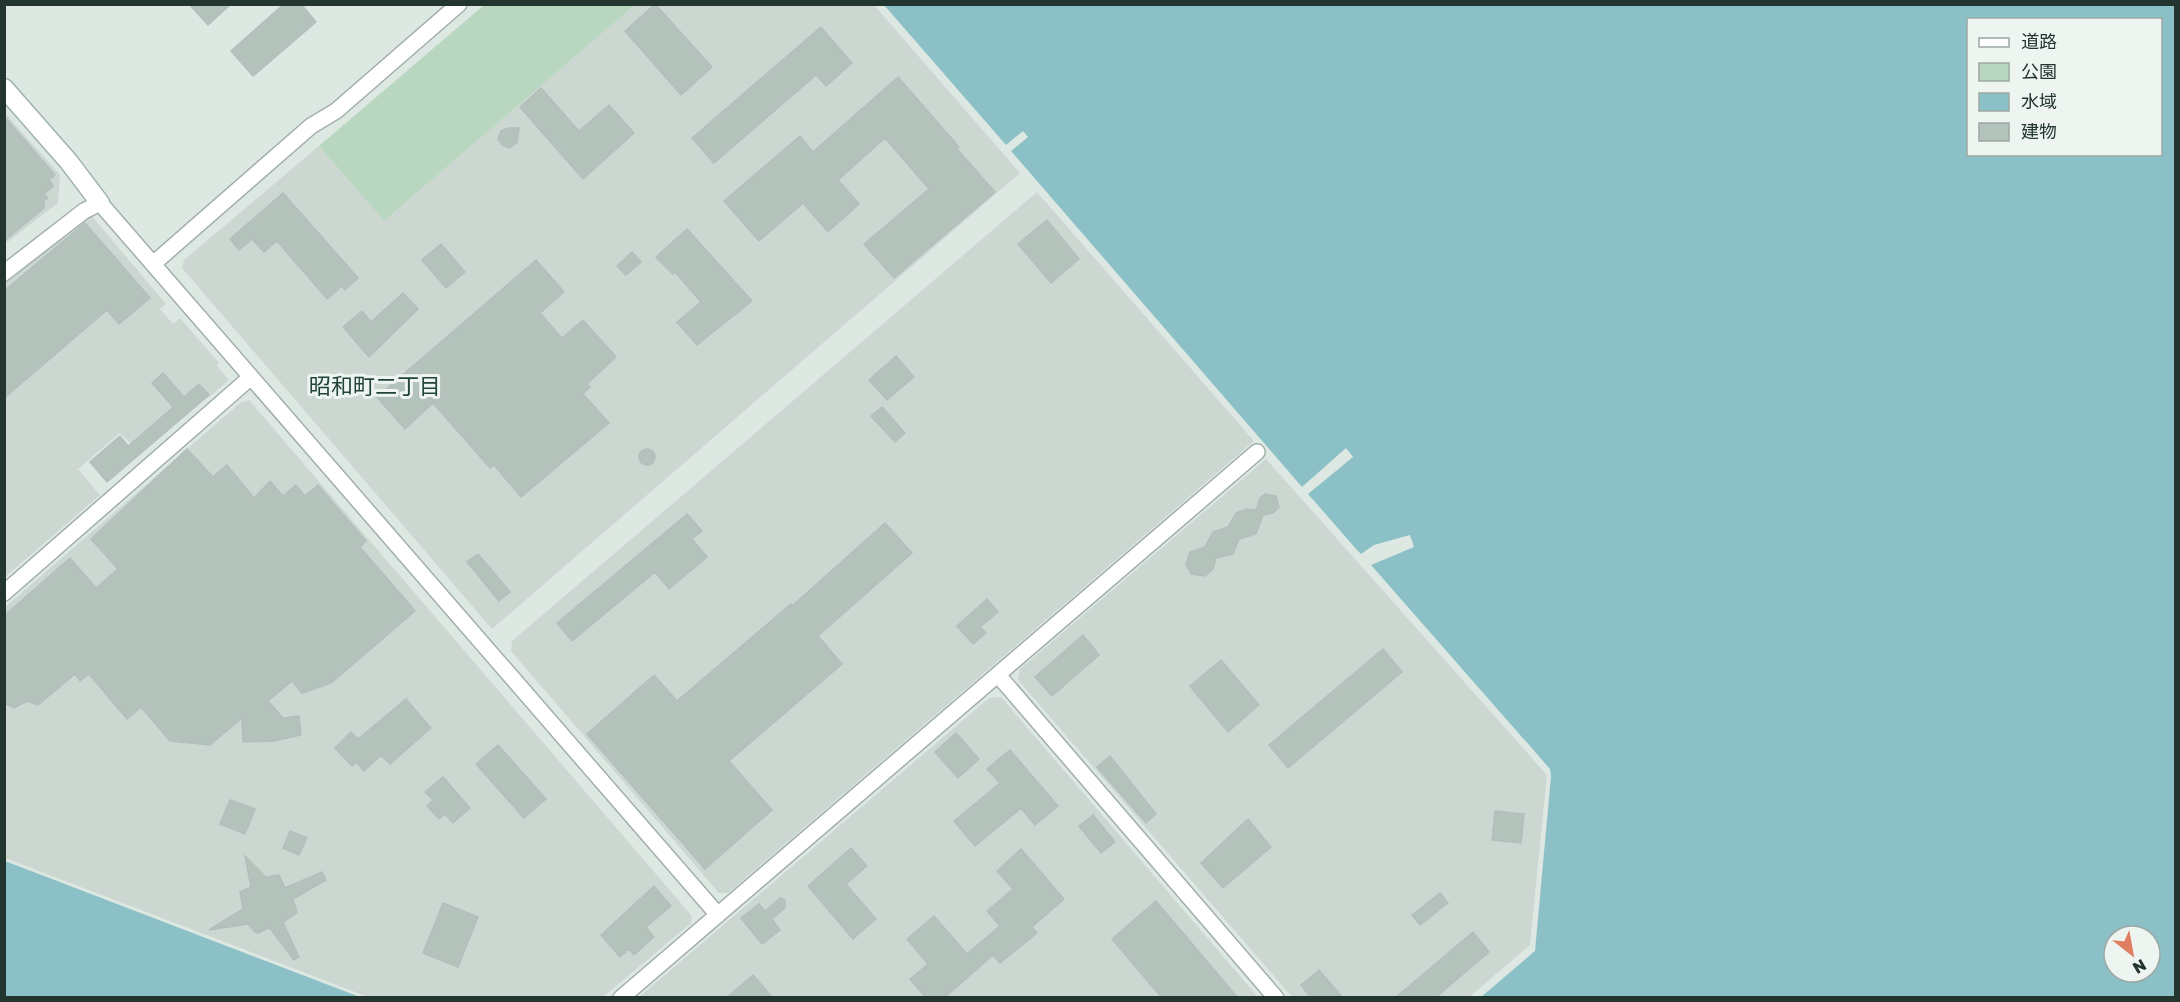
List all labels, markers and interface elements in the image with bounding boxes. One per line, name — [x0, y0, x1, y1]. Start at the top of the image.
legend — [1967, 18, 2162, 156]
text: 道路 — [2021, 30, 2057, 52]
text: 公園 — [2021, 60, 2057, 82]
text: 水域 — [2021, 90, 2057, 112]
text: 建物 — [2021, 120, 2057, 142]
district label: 昭和町二丁目 — [309, 372, 441, 399]
north arrow — [2102, 924, 2162, 984]
text: N — [2129, 955, 2150, 979]

